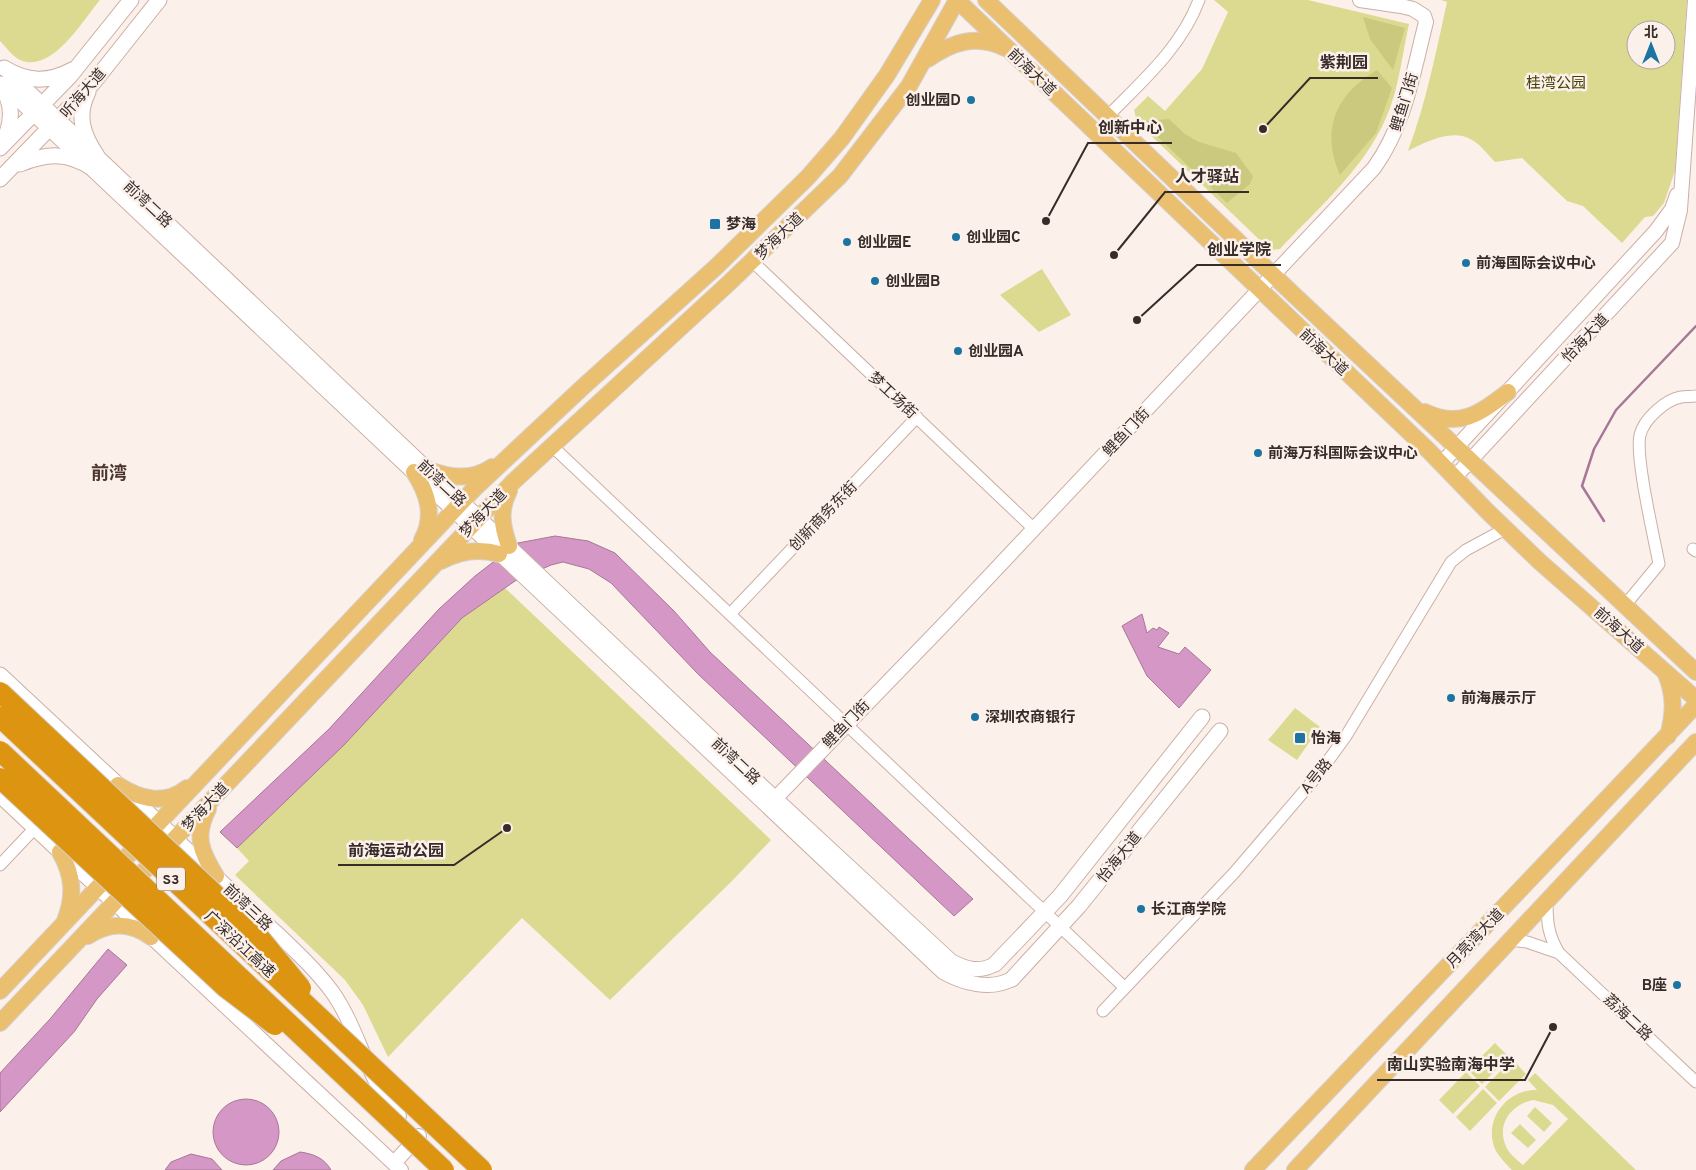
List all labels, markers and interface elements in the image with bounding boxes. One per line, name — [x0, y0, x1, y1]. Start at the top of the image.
north arrow — [1626, 20, 1676, 70]
text: 北 — [1644, 25, 1658, 42]
street label: 前海大道 — [1003, 45, 1059, 101]
callout: 紫荆园 — [1310, 47, 1378, 78]
text: 紫荆园 — [1320, 54, 1368, 74]
street label: 听海大道 — [57, 65, 111, 123]
street label: 鲤鱼门街 — [1388, 71, 1423, 134]
park label: 桂湾公园 — [1526, 75, 1586, 94]
place label: 创业园D — [905, 92, 961, 111]
marker: 创业园D — [965, 94, 977, 106]
callout: 创新中心 — [1088, 112, 1172, 143]
text: 创新中心 — [1098, 119, 1162, 139]
callout: 人才驿站 — [1165, 161, 1249, 192]
text: 人才驿站 — [1175, 168, 1239, 188]
street label: 前湾二路 — [119, 178, 175, 233]
street label: 梦海大道 — [752, 209, 808, 265]
place label: 梦海 — [726, 216, 756, 235]
marker: 梦海 — [708, 217, 722, 231]
place label: 创业园C — [966, 229, 1021, 248]
marker: 创业园C — [950, 231, 962, 243]
place label: 创业园E — [857, 234, 911, 253]
callout: 创业学院 — [1197, 234, 1281, 265]
marker: 创业园E — [841, 236, 853, 248]
text: 创业学院 — [1207, 241, 1271, 261]
place label: 前海国际会议中心 — [1476, 254, 1596, 274]
marker: 前海国际会议中心 — [1460, 257, 1472, 269]
place label: 创业园B — [885, 273, 940, 292]
marker: 创业园B — [869, 275, 881, 287]
street label: 怡海大道 — [1558, 310, 1614, 367]
street label: 前海大道 — [1295, 326, 1351, 381]
place label: 创业园A — [968, 343, 1024, 362]
marker: 创业园A — [952, 345, 964, 357]
street label: 梦工场街 — [864, 369, 920, 424]
street label: 鲤鱼门街 — [1100, 405, 1155, 461]
place label: 前海万科国际会议中心 — [1268, 444, 1418, 464]
marker: 前海万科国际会议中心 — [1252, 447, 1264, 459]
street label: 前湾二路 — [413, 457, 469, 512]
district label: 前湾 — [91, 463, 127, 486]
street label: 创新商务东街 — [785, 477, 862, 556]
street label: 梦海大道 — [456, 486, 512, 542]
street label: 前海大道 — [1589, 604, 1647, 658]
place label: 前海展示厅 — [1461, 689, 1536, 709]
marker: 前海展示厅 — [1445, 692, 1457, 704]
street label: 鲤鱼门街 — [819, 697, 875, 753]
place label: 深圳农商银行 — [985, 709, 1075, 728]
marker: 深圳农商银行 — [969, 711, 981, 723]
place label: 怡海 — [1311, 730, 1341, 749]
marker: 怡海 — [1293, 731, 1307, 745]
street label: 前湾二路 — [707, 735, 763, 790]
street label: A号路 — [1297, 755, 1337, 799]
street label: 梦海大道 — [179, 780, 234, 836]
street label: 怡海大道 — [1093, 828, 1146, 887]
callout: 前海运动公园 — [338, 834, 454, 865]
text: 前海运动公园 — [348, 842, 444, 862]
road number: S3 — [157, 868, 185, 891]
street label: 前湾三路 — [219, 881, 275, 936]
place label: 长江商学院 — [1151, 900, 1226, 920]
marker: 长江商学院 — [1135, 903, 1147, 915]
street label: 月亮湾大道 — [1443, 905, 1509, 973]
street label: 广深沿江高速 — [200, 907, 278, 983]
place label: B座 — [1642, 976, 1667, 996]
marker: B座 — [1671, 979, 1683, 991]
street label: 荔海二路 — [1599, 991, 1655, 1046]
callout: 南山实验南海中学 — [1377, 1049, 1525, 1080]
text: 南山实验南海中学 — [1387, 1056, 1515, 1076]

